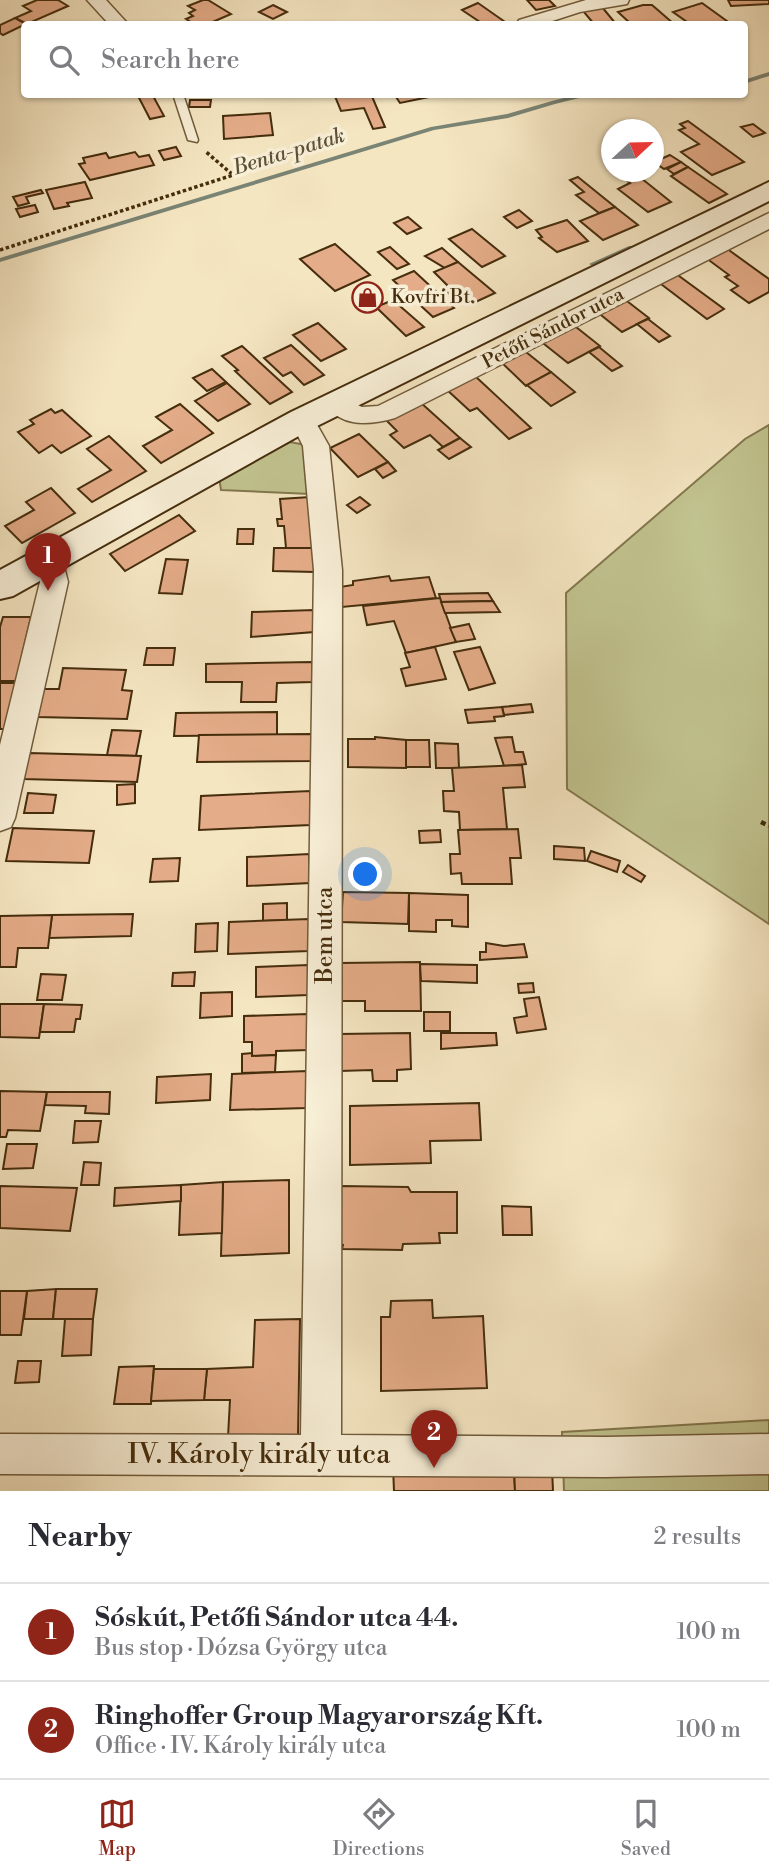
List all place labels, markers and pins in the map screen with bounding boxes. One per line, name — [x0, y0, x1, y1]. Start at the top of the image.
shop icon: Kovfri Bt. — [351, 280, 385, 314]
place label: Kovfri Bt. — [391, 285, 475, 309]
pin: 1 — [25, 533, 71, 591]
pin: 2 — [411, 1410, 457, 1468]

